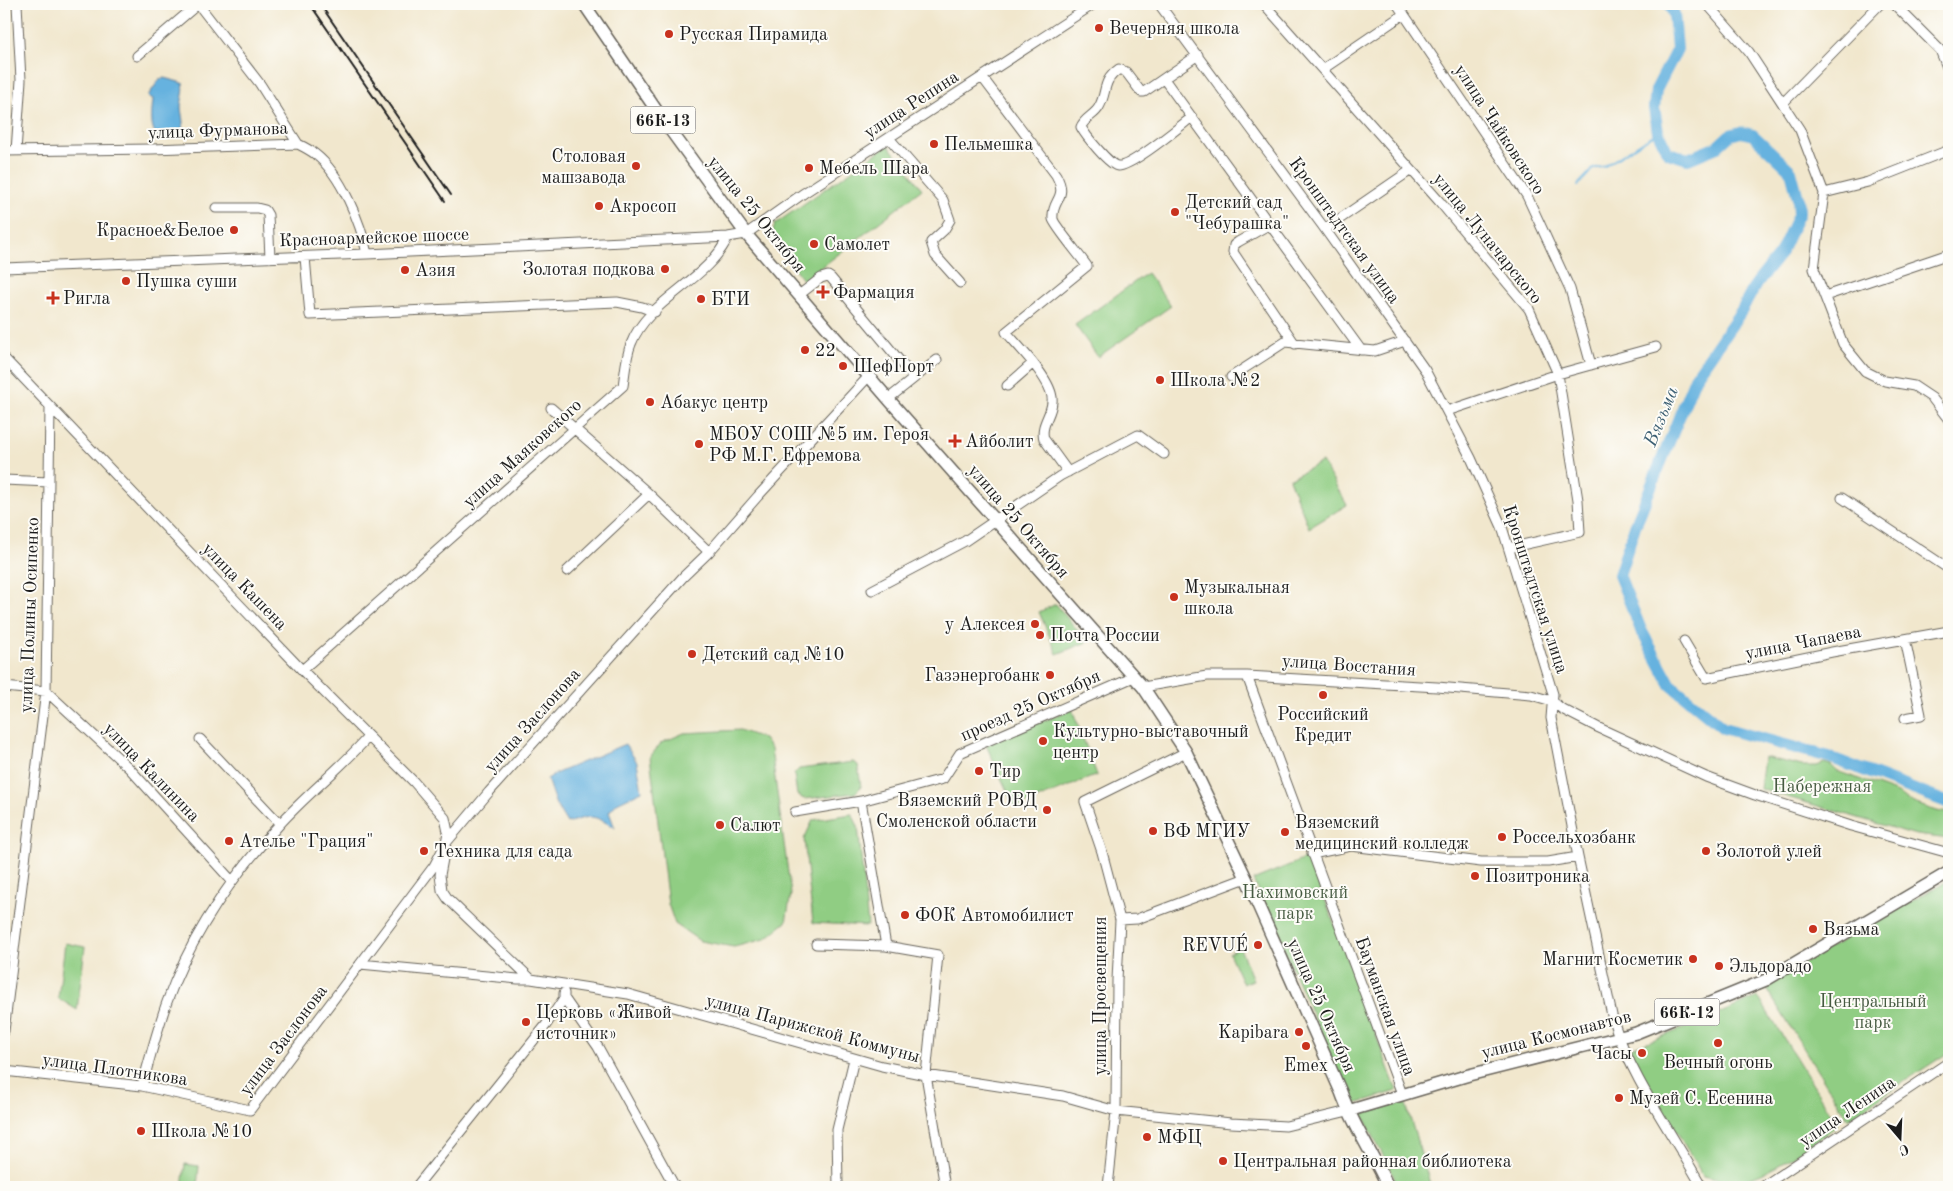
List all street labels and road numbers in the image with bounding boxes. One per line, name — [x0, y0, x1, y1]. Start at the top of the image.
street label: улица Чайковского — [1450, 61, 1548, 198]
street label: улица Репина — [861, 68, 962, 142]
road number: 66К-13 — [630, 106, 696, 134]
street label: улица Фурманова — [147, 120, 289, 142]
street label: улица 25 Октября — [704, 153, 809, 276]
street label: Кронштадтская улица — [1285, 154, 1403, 307]
street label: улица Луначарского — [1429, 170, 1545, 307]
street label: Красноармейское шоссе — [279, 226, 469, 250]
street label: улица Маяковского — [460, 396, 585, 512]
street label: улица 25 Октября — [964, 461, 1072, 582]
street label: Кронштадтская улица — [1499, 503, 1571, 676]
street label: улица Полины Осипенко — [18, 517, 42, 713]
street label: улица Кашена — [198, 539, 290, 634]
street label: улица Чапаева — [1744, 623, 1863, 663]
street label: улица Восстания — [1281, 652, 1417, 680]
street label: улица Заслонова — [481, 665, 584, 776]
street label: проезд 25 Октября — [958, 667, 1103, 745]
street label: улица Калинина — [100, 720, 203, 826]
street label: улица Просвещения — [1092, 916, 1110, 1076]
street label: Бауманская улица — [1352, 934, 1419, 1078]
street label: улица 25 Октября — [1284, 936, 1359, 1075]
street label: улица Заслонова — [236, 982, 331, 1099]
street label: улица Парижской Коммуны — [704, 992, 922, 1066]
road number: 66К-12 — [1654, 999, 1720, 1026]
street label: улица Космонавтов — [1479, 1008, 1633, 1062]
street label: улица Плотникова — [41, 1051, 189, 1089]
street label: улица Ленина — [1796, 1073, 1899, 1151]

